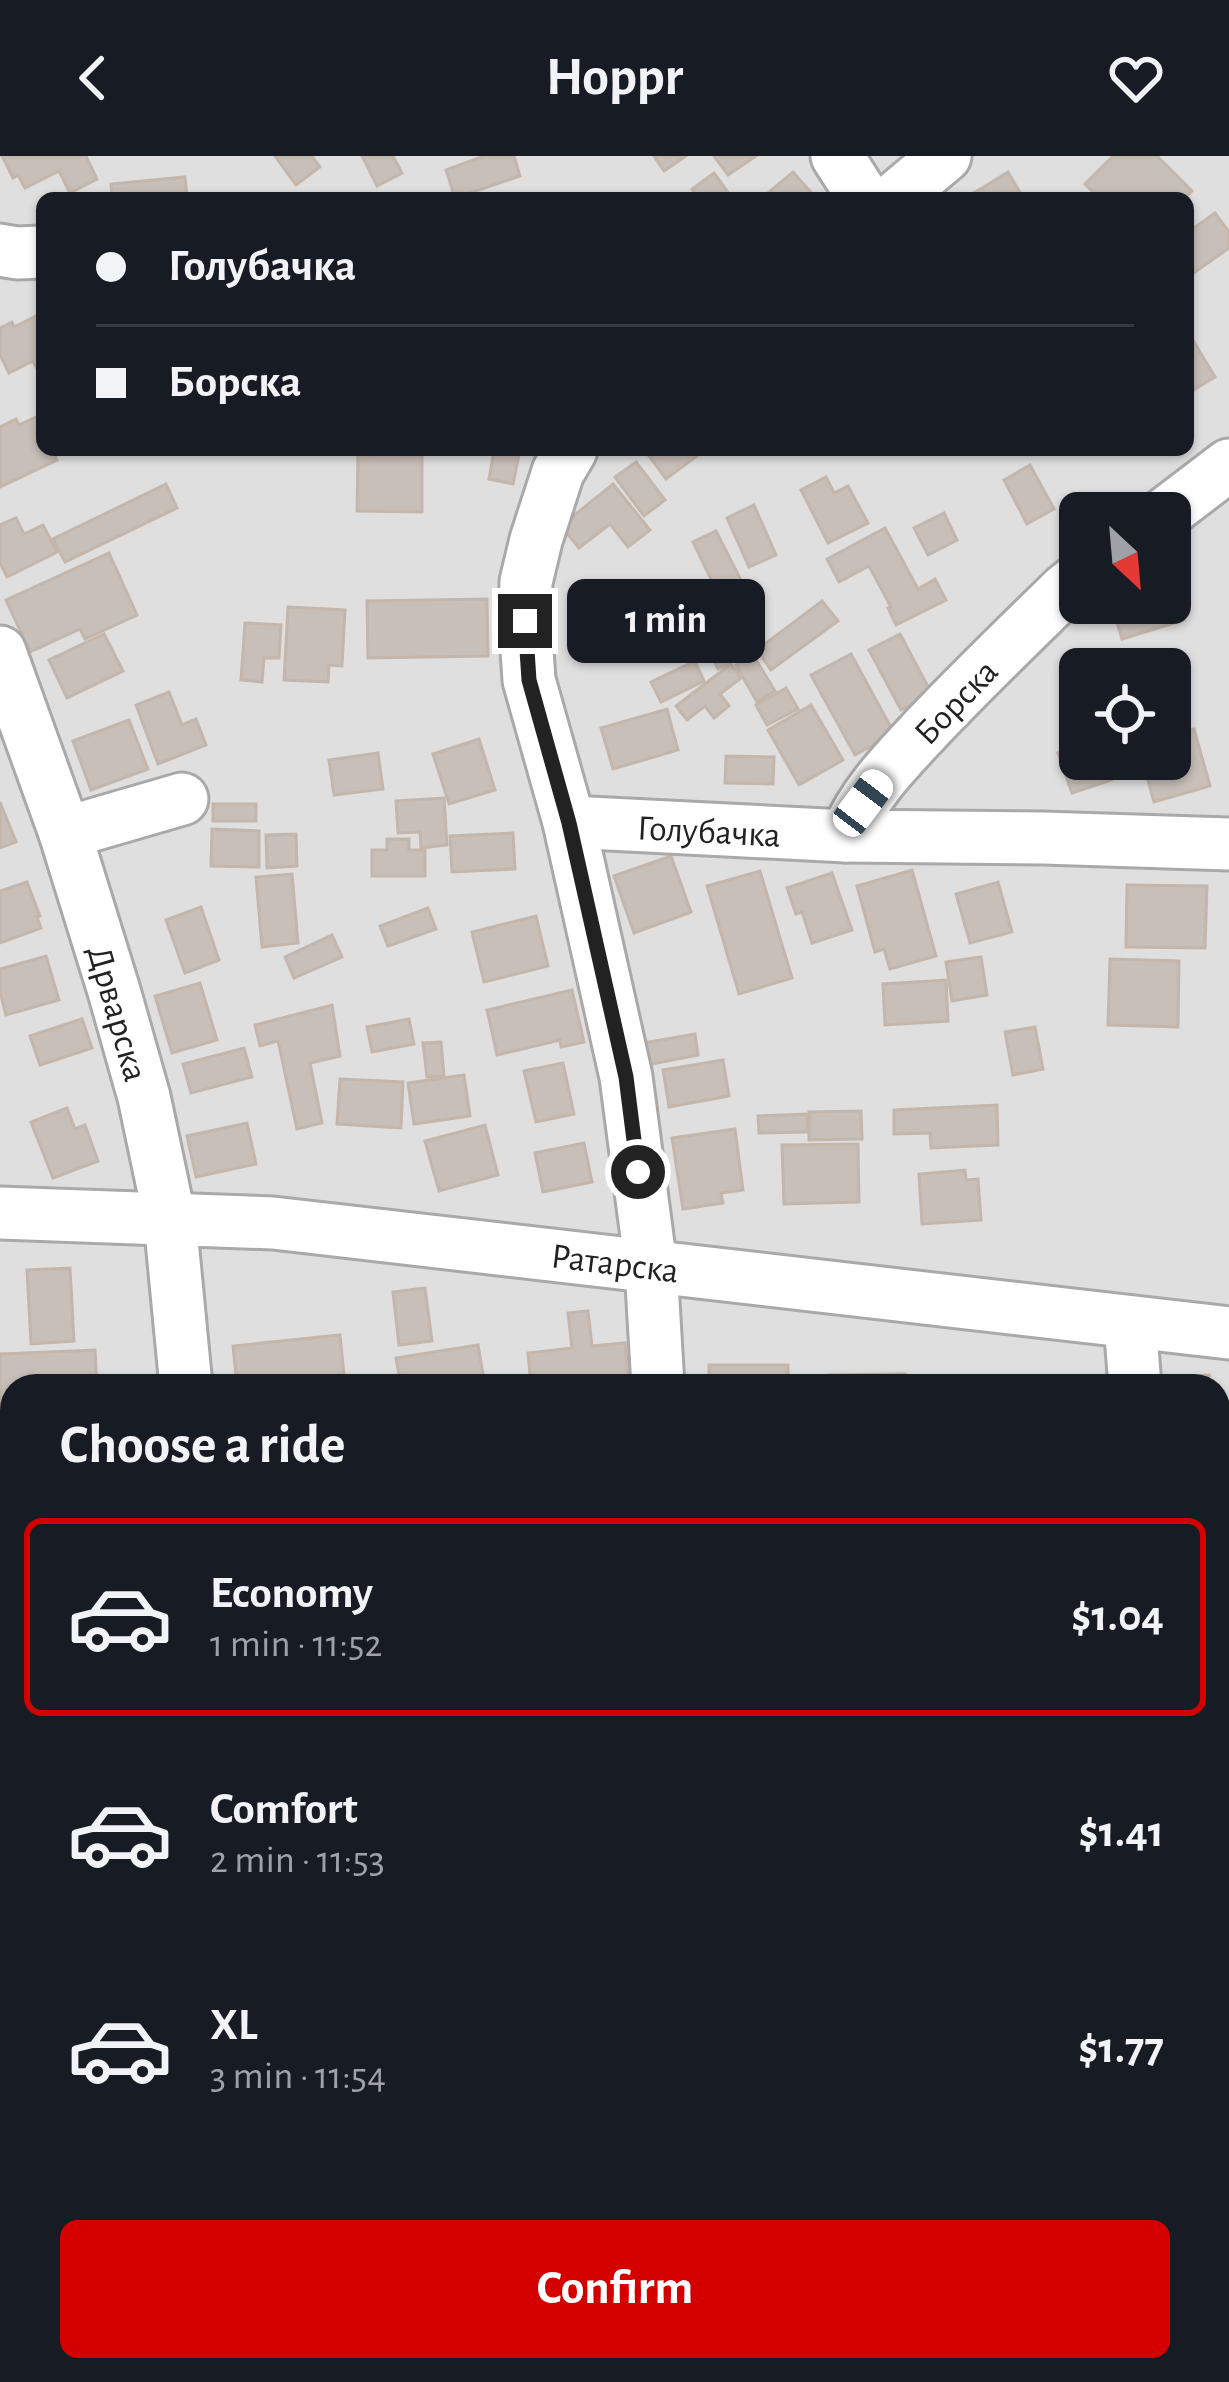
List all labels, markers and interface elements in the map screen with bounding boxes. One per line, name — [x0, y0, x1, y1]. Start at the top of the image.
icon: back — [60, 45, 126, 111]
icon: heart — [1103, 45, 1169, 111]
text: Hoppr — [546, 51, 683, 105]
text: Голубачка — [168, 244, 356, 289]
text: Борска — [168, 360, 301, 405]
north arrow — [1059, 492, 1191, 624]
map controls — [1059, 492, 1191, 780]
callout: 1 min — [567, 579, 765, 663]
route end — [498, 594, 552, 648]
text: 1 min — [625, 601, 707, 640]
button: locate — [1059, 648, 1191, 780]
street label: Борска — [908, 653, 1005, 752]
car — [827, 763, 899, 843]
street label: Голубачка — [636, 810, 782, 854]
street label: Дрварска — [81, 942, 154, 1085]
route start — [611, 1145, 665, 1199]
street label: Ратарска — [549, 1238, 681, 1290]
text: Choose a ride — [60, 1419, 346, 1473]
icon: car — [66, 1563, 174, 1671]
text: Economy — [210, 1571, 373, 1616]
text: $1.04 — [1071, 1594, 1164, 1639]
text: 1 min · 11:52 — [210, 1625, 382, 1664]
icon: car — [66, 1779, 174, 1887]
text: Comfort — [210, 1787, 358, 1832]
text: $1.41 — [1078, 1810, 1164, 1855]
text: 2 min · 11:53 — [210, 1841, 385, 1880]
icon: car — [66, 1995, 174, 2103]
text: XL — [210, 2003, 258, 2048]
text: $1.77 — [1078, 2026, 1164, 2071]
text: 3 min · 11:54 — [210, 2057, 386, 2096]
button: Confirm — [60, 2220, 1170, 2358]

